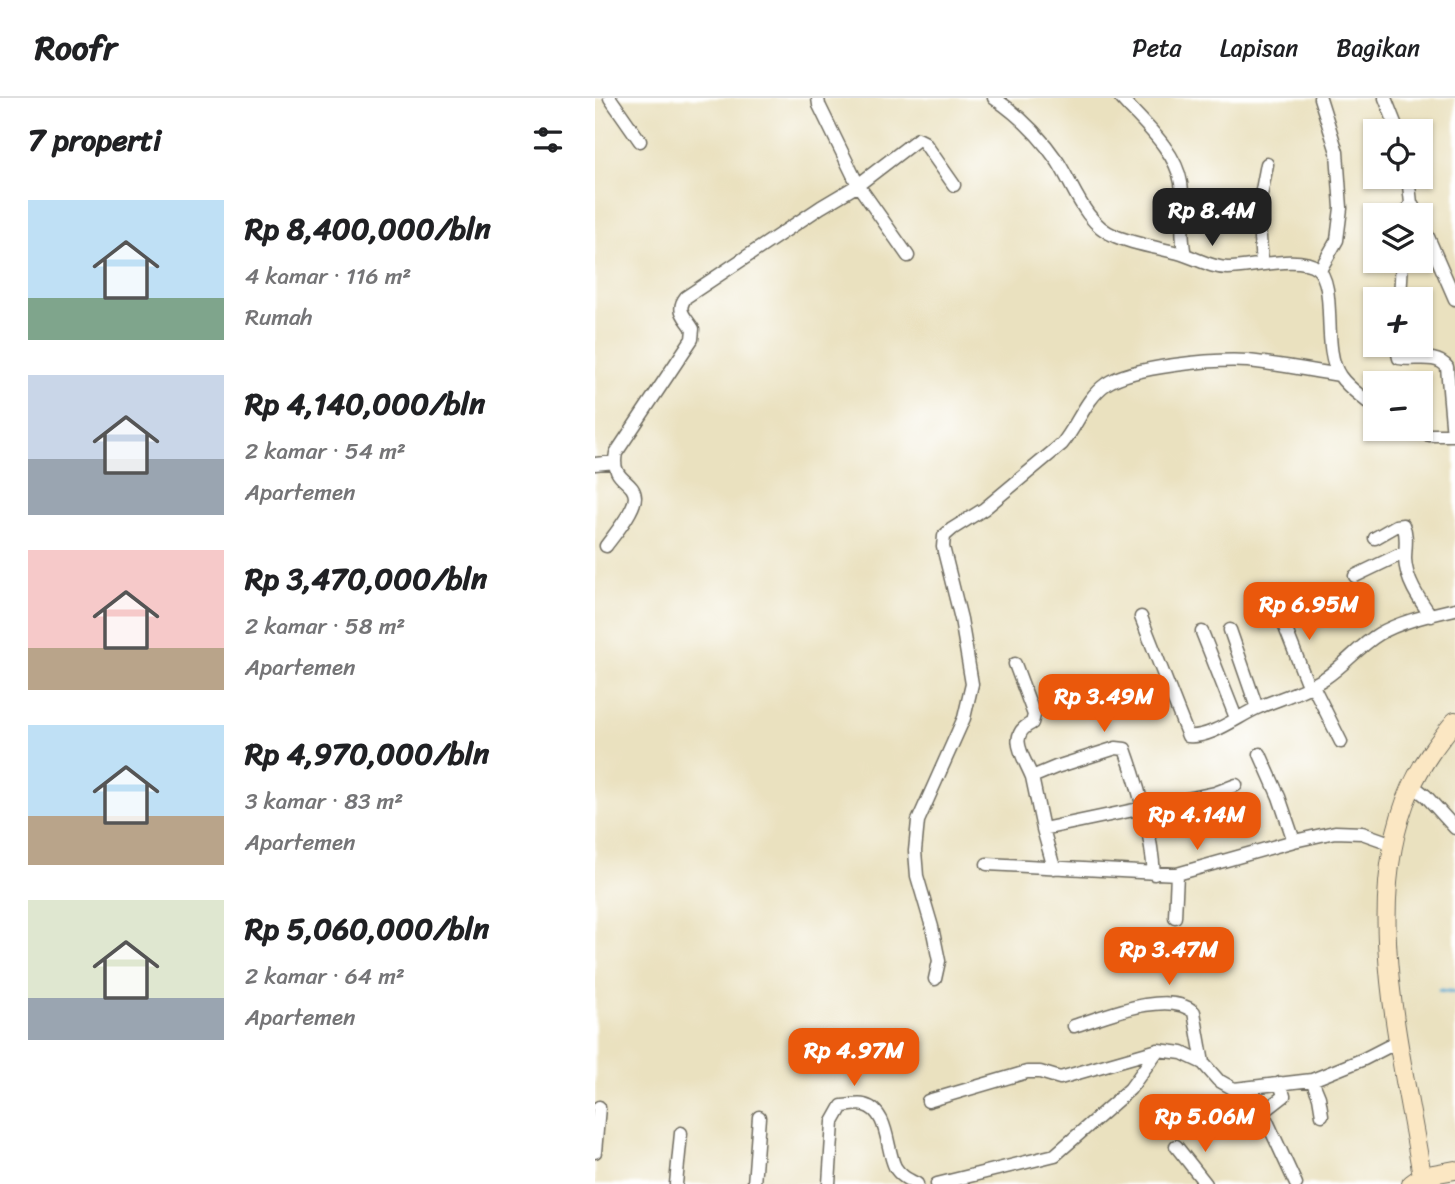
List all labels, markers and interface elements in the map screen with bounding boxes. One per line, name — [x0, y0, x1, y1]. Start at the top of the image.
text: Roofr — [35, 19, 117, 77]
text: Peta — [1132, 27, 1182, 69]
text: Lapisan — [1220, 27, 1298, 69]
text: Bagikan — [1336, 27, 1420, 69]
text: 7 properti — [28, 113, 161, 167]
map controls — [1363, 119, 1433, 441]
button: locate — [1363, 119, 1433, 189]
icon: filters — [529, 121, 567, 159]
pin: Rp 8.4M — [1147, 188, 1277, 248]
text: Rp 8.4M — [1169, 190, 1255, 231]
text: Rp 8,400,000/bln — [245, 202, 491, 256]
button: layers — [1363, 203, 1433, 273]
icon: home — [84, 228, 168, 312]
text: 4 kamar · 116 m² — [245, 256, 411, 297]
button: + — [1363, 287, 1433, 357]
text: Rumah — [245, 297, 313, 338]
button: − — [1363, 371, 1433, 441]
text: Rp 4,140,000/bln — [245, 377, 485, 431]
icon: home — [84, 403, 168, 487]
text: 2 kamar · 54 m² — [245, 431, 406, 472]
text: Apartemen — [245, 472, 355, 513]
text: Rp 3,470,000/bln — [245, 552, 487, 606]
icon: home — [84, 578, 168, 662]
pin: Rp 6.95M — [1237, 582, 1381, 642]
text: Rp 6.95M — [1259, 584, 1359, 625]
text: 2 kamar · 58 m² — [245, 606, 405, 647]
text: Apartemen — [245, 647, 355, 688]
pin: Rp 3.49M — [1032, 674, 1176, 734]
text: Rp 3.49M — [1055, 676, 1153, 717]
text: Rp 4,970,000/bln — [245, 727, 489, 781]
icon: home — [84, 753, 168, 837]
text: 3 kamar · 83 m² — [245, 781, 403, 822]
pin: Rp 4.14M — [1125, 792, 1269, 852]
text: Rp 4.14M — [1149, 794, 1245, 835]
text: Apartemen — [245, 822, 355, 863]
text: Rp 5,060,000/bln — [245, 902, 489, 956]
icon: home — [84, 928, 168, 1012]
pin: Rp 3.47M — [1097, 928, 1241, 987]
text: Rp 3.47M — [1120, 929, 1218, 970]
text: 2 kamar · 64 m² — [245, 956, 405, 997]
text: Apartemen — [245, 997, 355, 1038]
pin: Rp 4.97M — [782, 1028, 926, 1088]
text: Rp 4.97M — [804, 1030, 904, 1071]
pin: Rp 5.06M — [1133, 1094, 1277, 1154]
text: Rp 5.06M — [1155, 1096, 1255, 1137]

